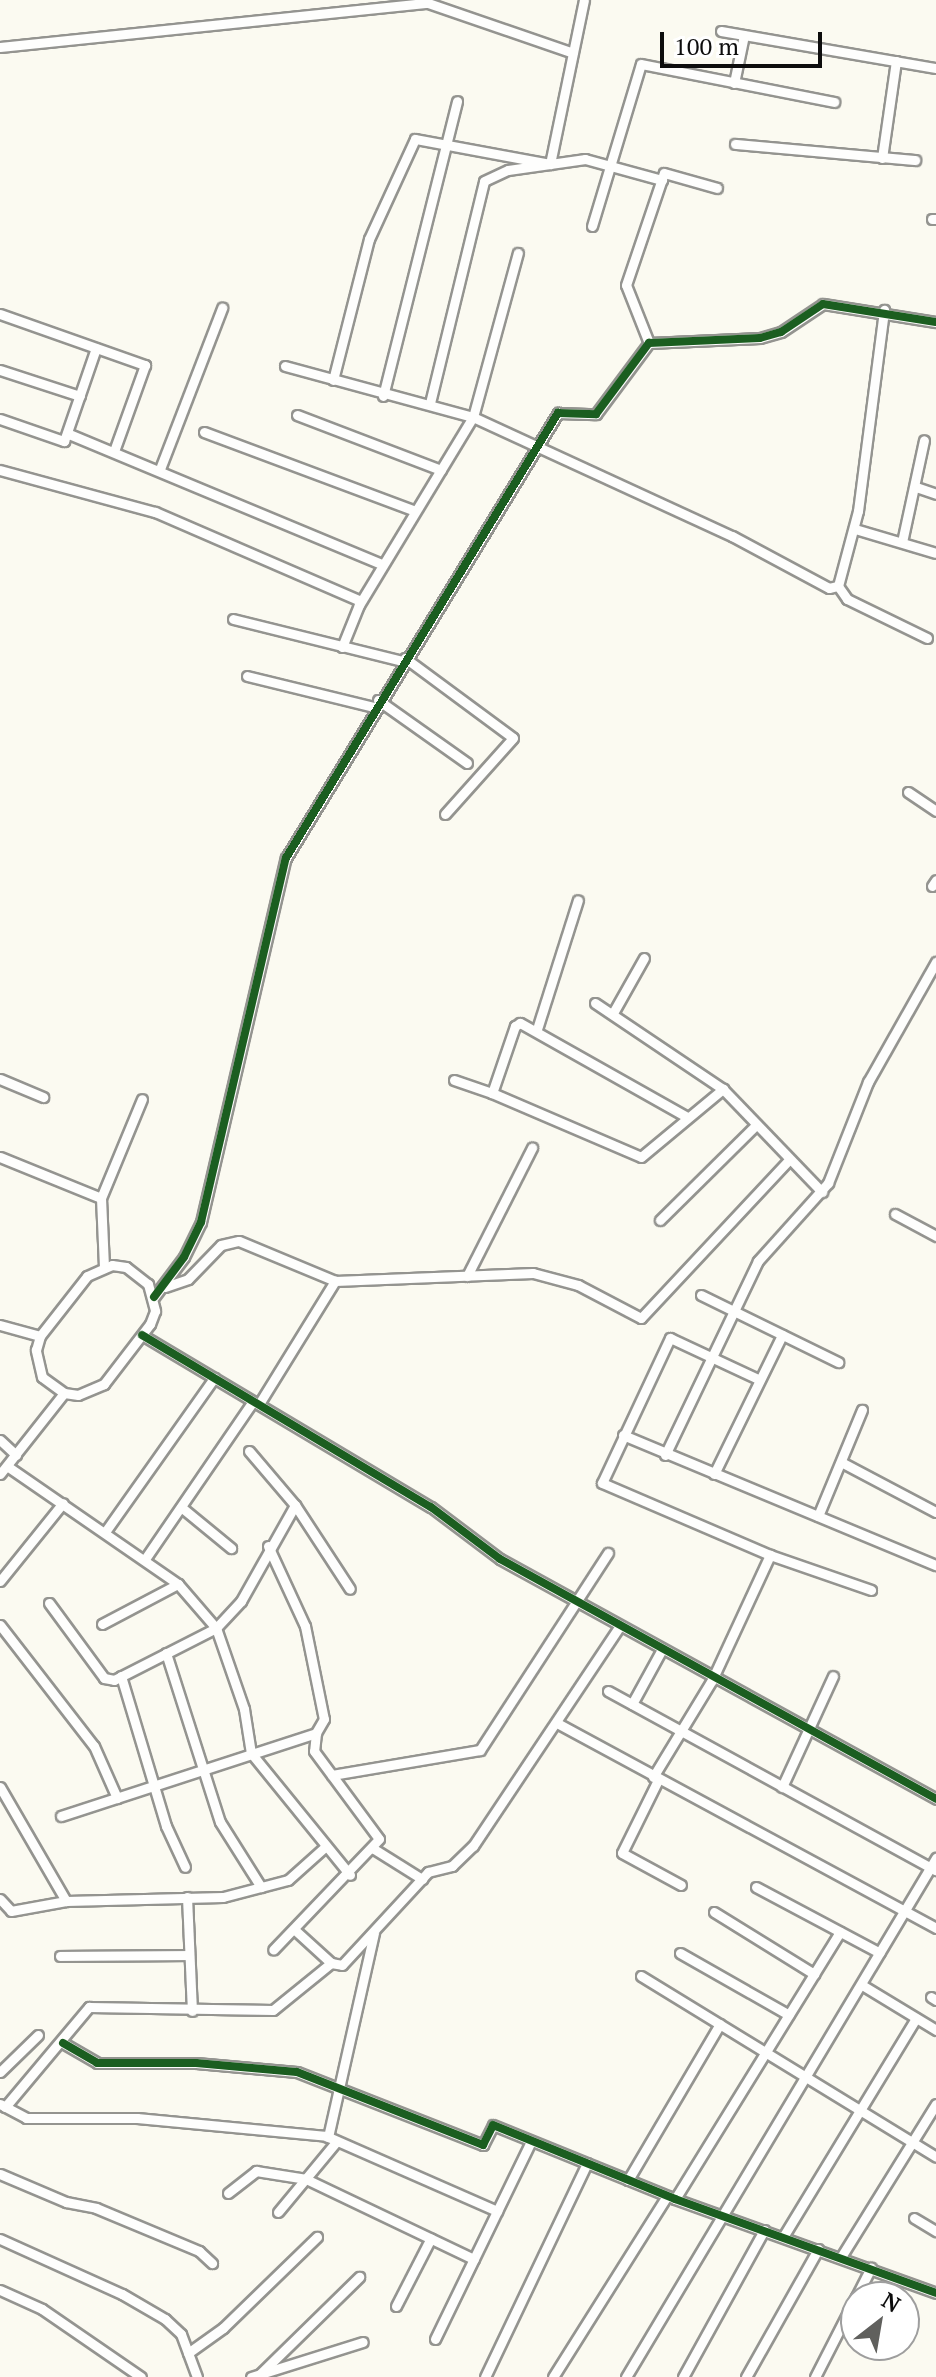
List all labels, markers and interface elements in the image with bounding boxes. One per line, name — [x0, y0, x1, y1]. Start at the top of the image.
scale bar — [664, 16, 826, 66]
text: 100 m — [674, 30, 739, 62]
north arrow — [840, 2281, 920, 2361]
text: N — [877, 2285, 906, 2318]

